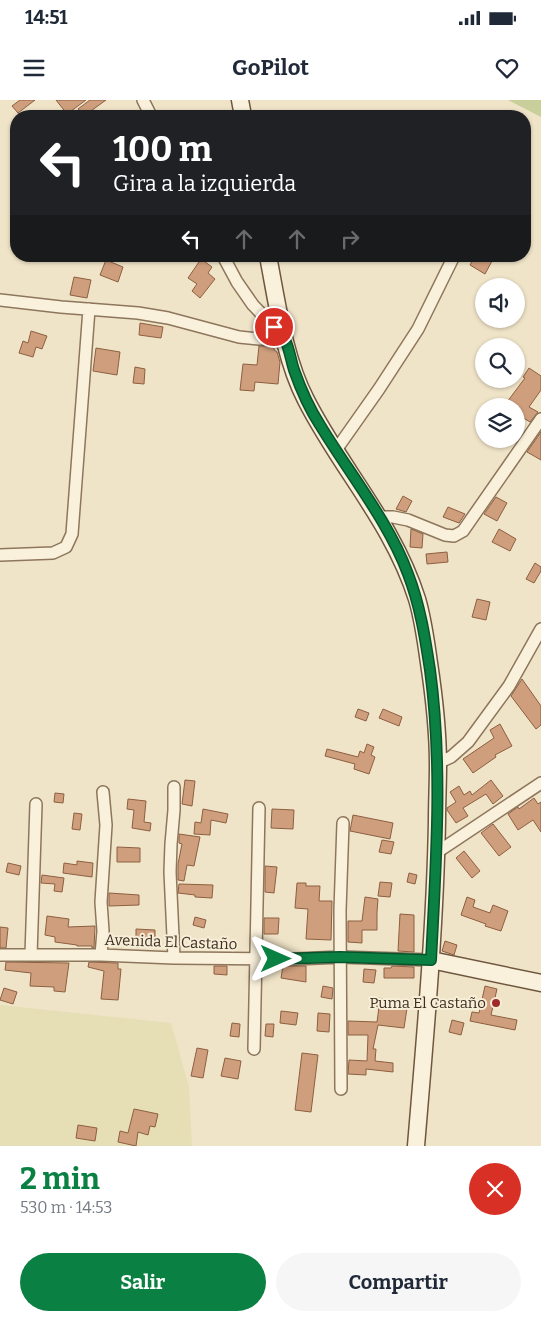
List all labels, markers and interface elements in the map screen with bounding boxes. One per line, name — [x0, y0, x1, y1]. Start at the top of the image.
text: 14:51 — [25, 6, 68, 29]
icon: menu — [20, 54, 48, 82]
text: GoPilot — [232, 54, 309, 81]
icon: heart — [493, 54, 521, 82]
text: 100 m — [113, 128, 212, 170]
icon: left — [30, 130, 95, 195]
text: Gira a la izquierda — [113, 170, 296, 197]
icon: left — [177, 225, 205, 253]
icon: ahead — [230, 225, 258, 253]
icon: ahead — [283, 225, 311, 253]
icon: right — [336, 225, 364, 253]
map controls — [475, 278, 525, 448]
button: sound — [475, 278, 525, 328]
pin — [253, 306, 295, 348]
icon: arrive — [260, 313, 288, 341]
button: search — [475, 338, 525, 388]
button: layers — [475, 398, 525, 448]
street label: Avenida El Castaño — [104, 931, 238, 953]
position arrow — [249, 932, 301, 984]
place label: Puma El Castaño — [369, 994, 486, 1012]
marker: Puma El Castaño — [490, 997, 502, 1009]
text: 2 min — [20, 1161, 100, 1197]
button: close — [469, 1163, 521, 1215]
text: 530 m · 14:53 — [20, 1198, 112, 1217]
button: Salir — [20, 1253, 266, 1311]
button: Compartir — [276, 1253, 521, 1311]

